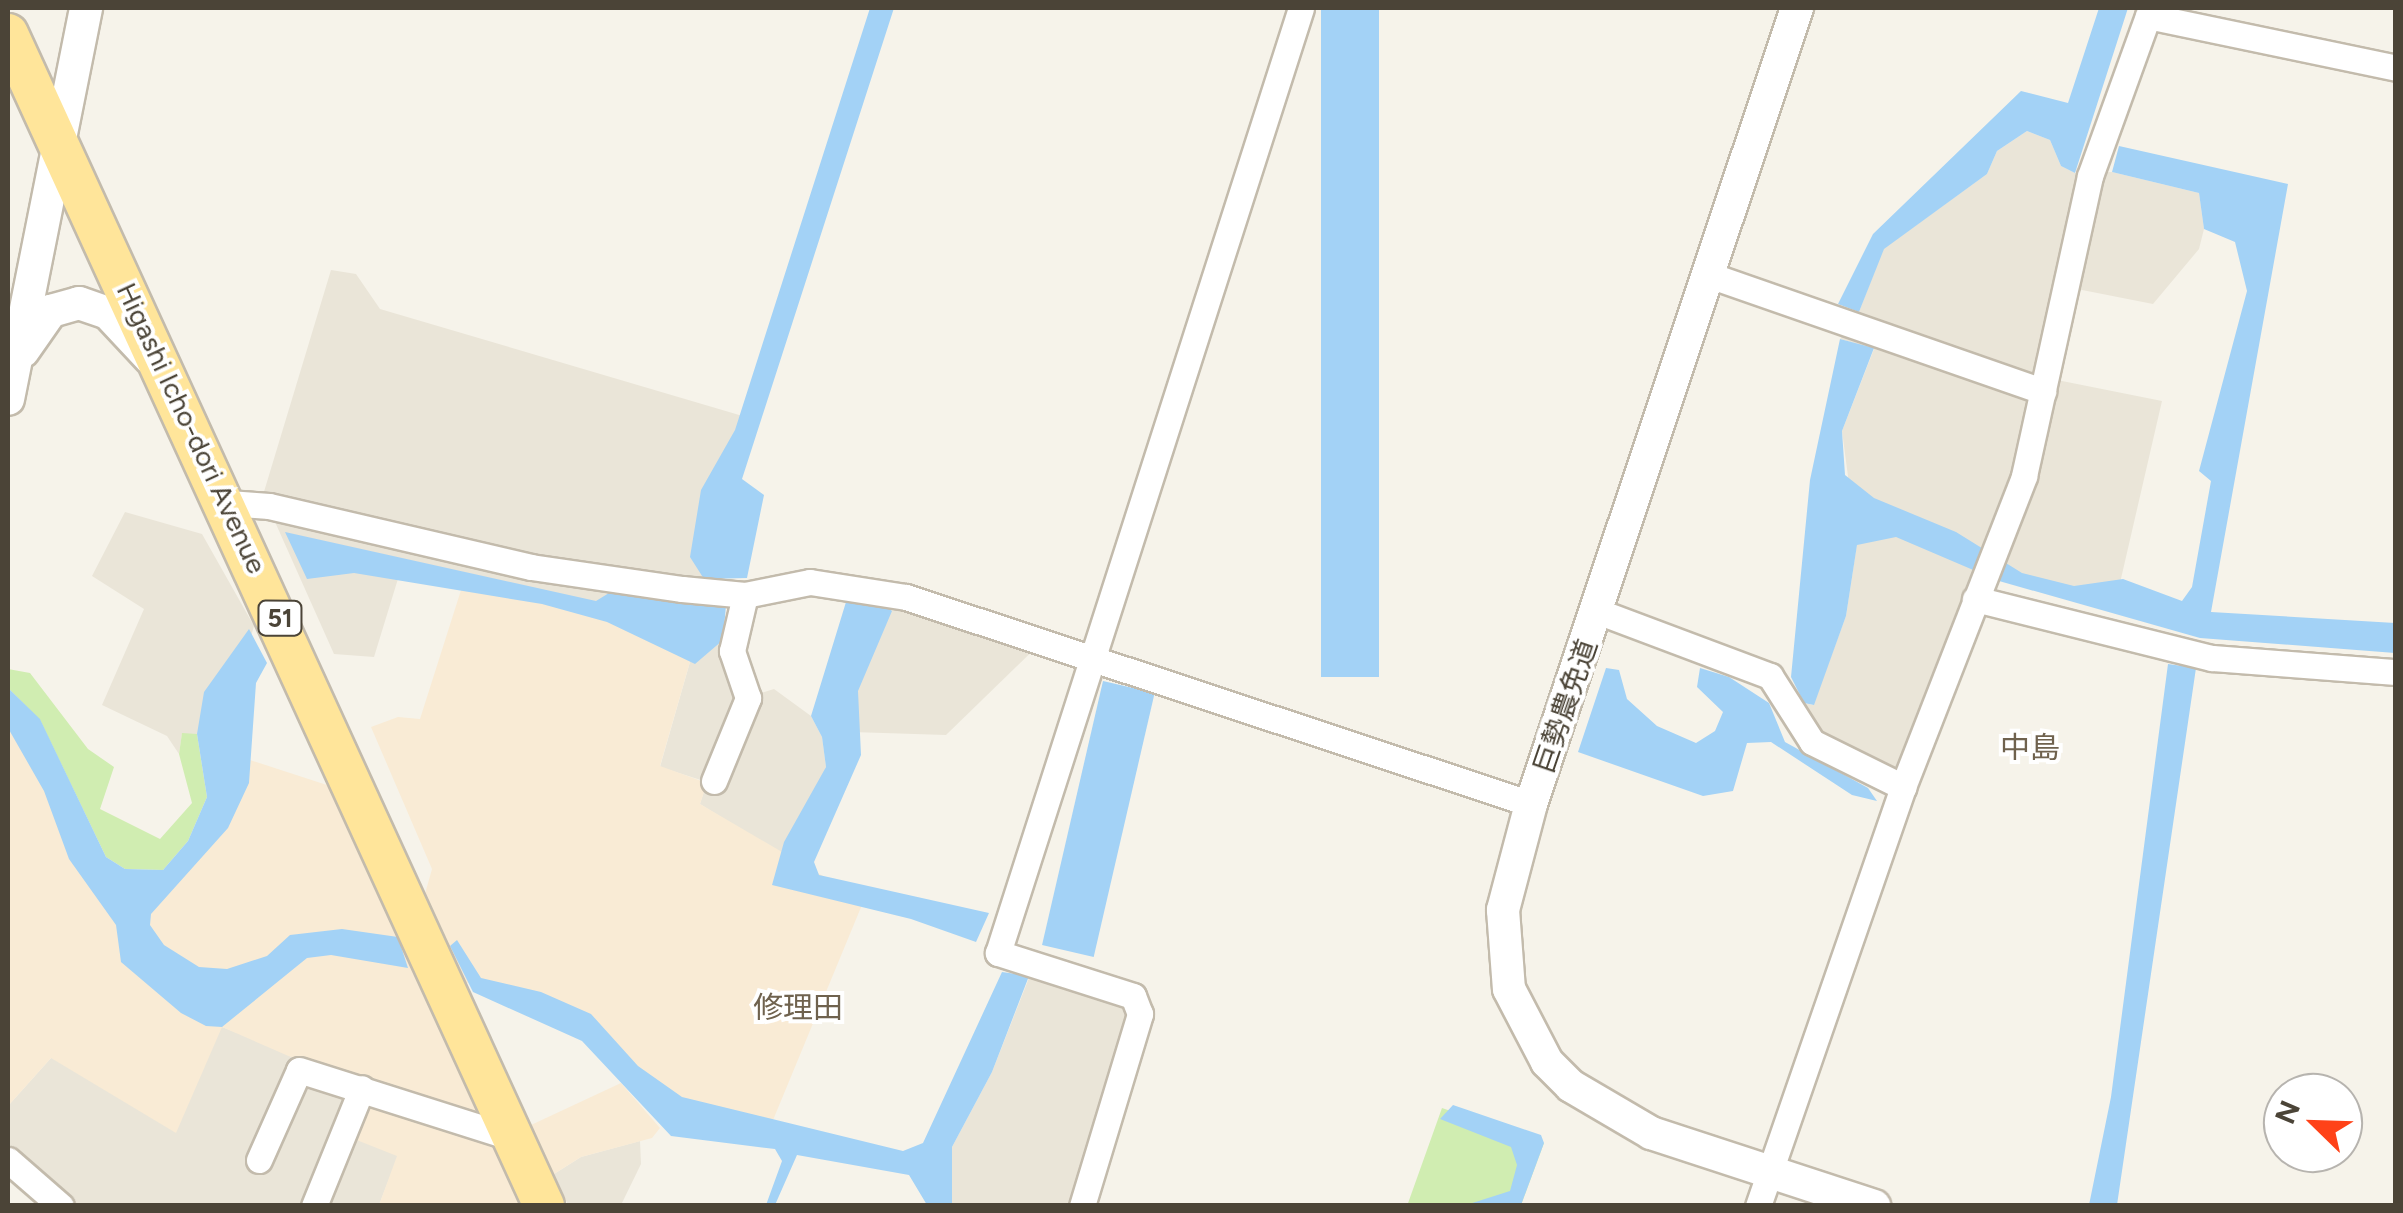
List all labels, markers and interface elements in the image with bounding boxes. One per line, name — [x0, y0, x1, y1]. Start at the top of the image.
street label: Higashi Icho-dori Avenue — [110, 277, 274, 579]
road number: 51 — [255, 598, 305, 638]
street label: 巨勢農免道 — [1526, 634, 1604, 778]
district label: 中島 — [2000, 730, 2060, 766]
district label: 修理田 — [753, 990, 843, 1026]
north arrow — [2263, 1073, 2363, 1173]
text: N — [2267, 1095, 2307, 1129]

